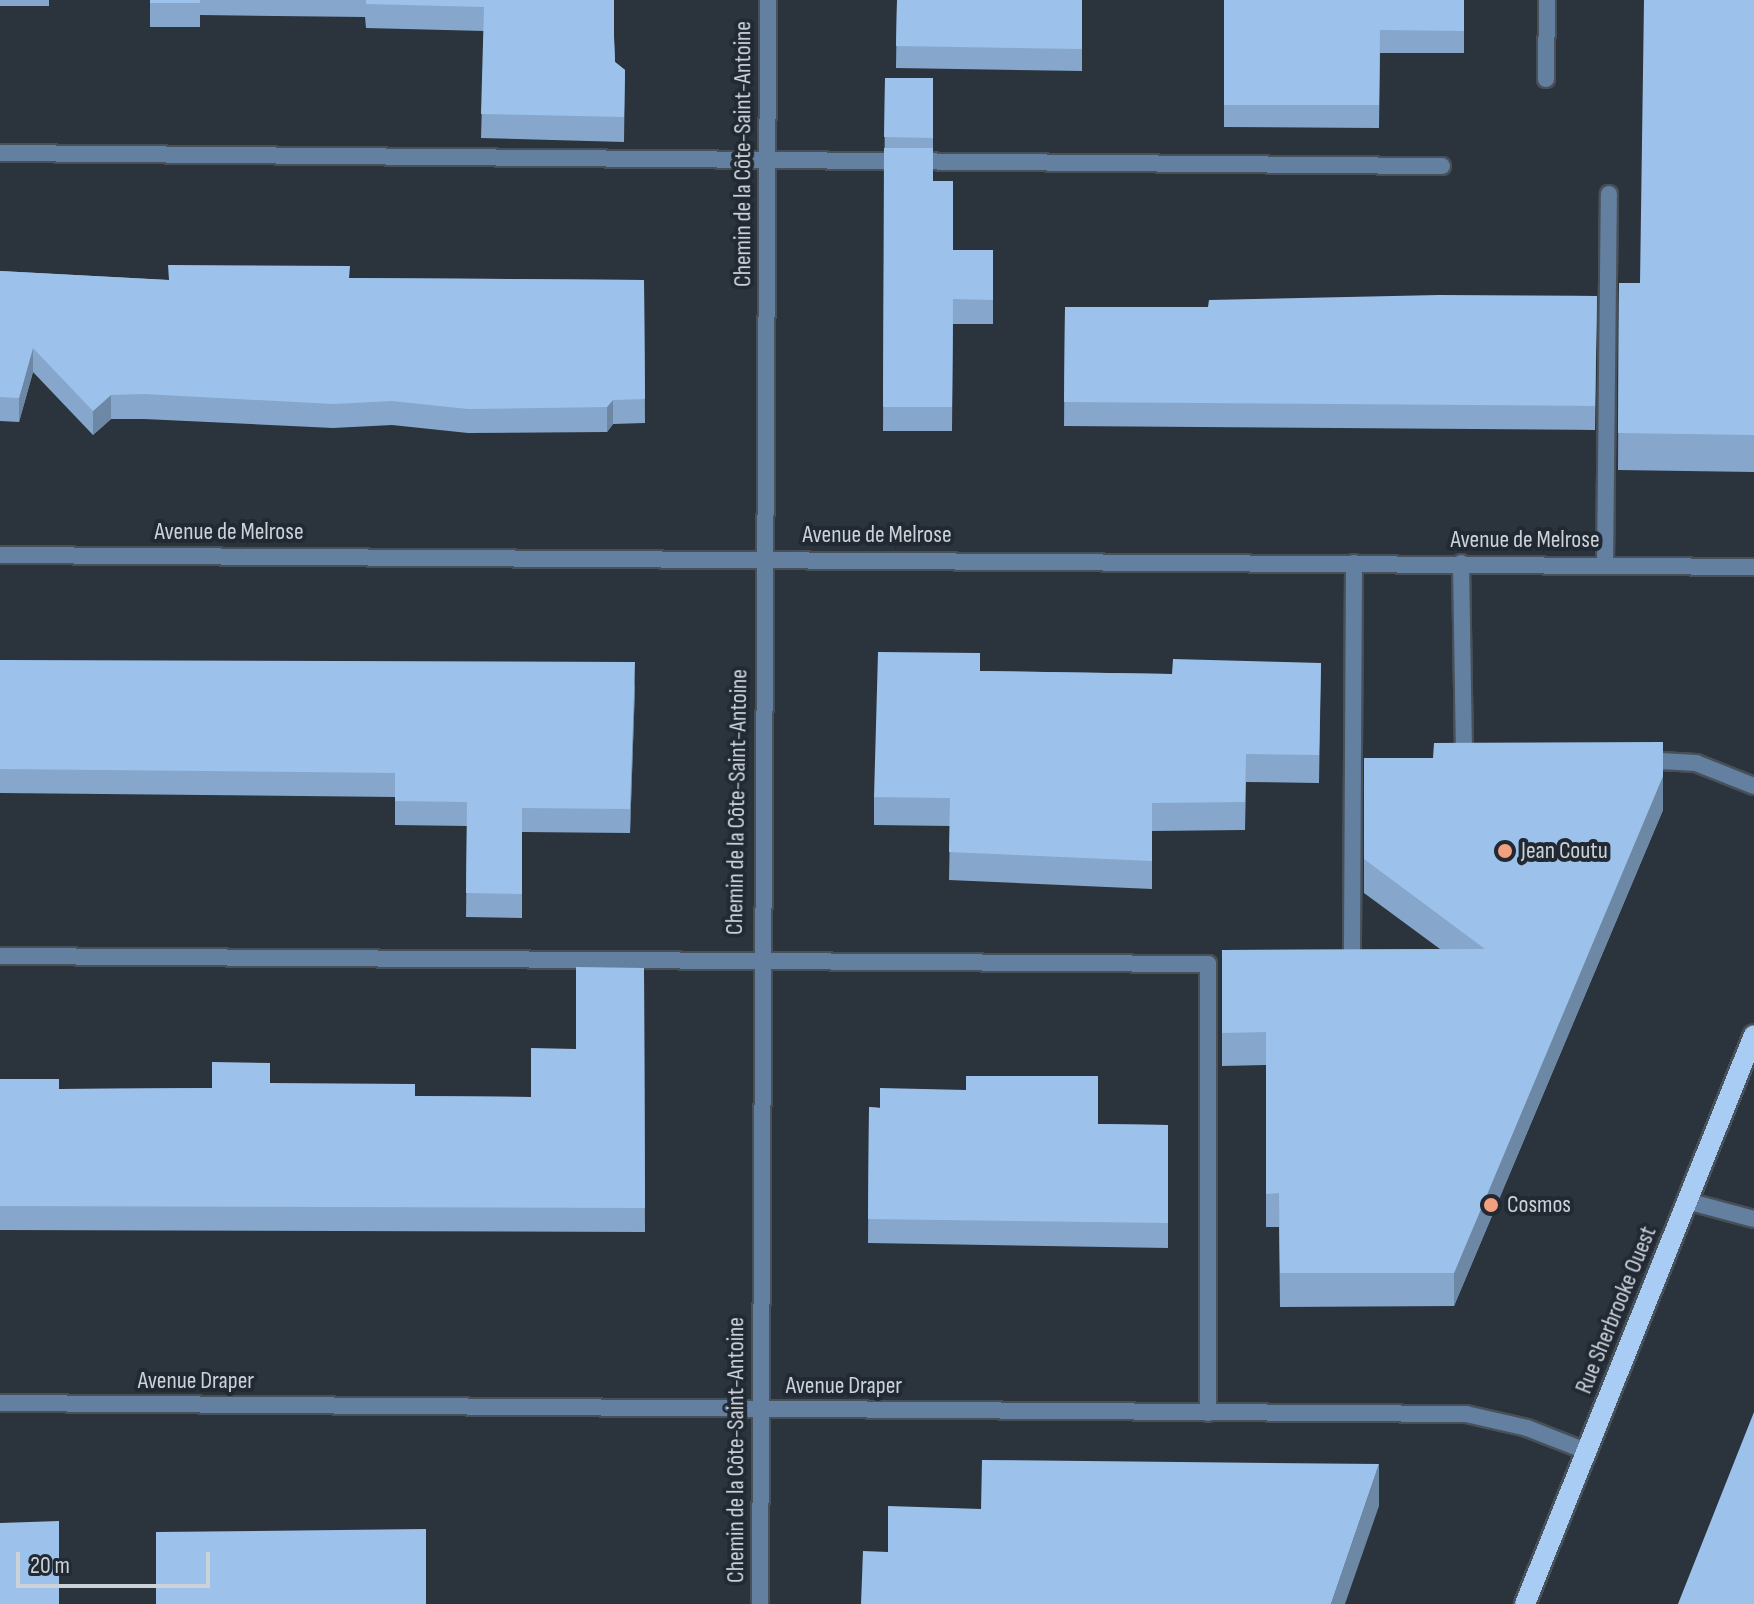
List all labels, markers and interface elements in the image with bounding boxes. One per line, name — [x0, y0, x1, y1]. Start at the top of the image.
street label: Chemin de la Côte-Saint-Antoine — [729, 21, 757, 287]
street label: Avenue de Melrose — [154, 518, 304, 546]
street label: Avenue de Melrose — [802, 521, 952, 549]
street label: Avenue de Melrose — [1450, 526, 1600, 554]
street label: Chemin de la Côte-Saint-Antoine — [720, 669, 754, 935]
place label: Jean Coutu — [1521, 837, 1608, 865]
marker: Jean Coutu — [1496, 842, 1514, 860]
place label: Cosmos — [1507, 1191, 1571, 1219]
marker: Cosmos — [1482, 1196, 1500, 1214]
street label: Rue Sherbrooke Ouest — [1569, 1222, 1663, 1398]
street label: Chemin de la Côte-Saint-Antoine — [722, 1317, 750, 1583]
street label: Avenue Draper — [138, 1367, 254, 1395]
street label: Avenue Draper — [786, 1372, 902, 1400]
scale bar — [20, 1536, 214, 1586]
text: 20 m — [30, 1551, 70, 1580]

